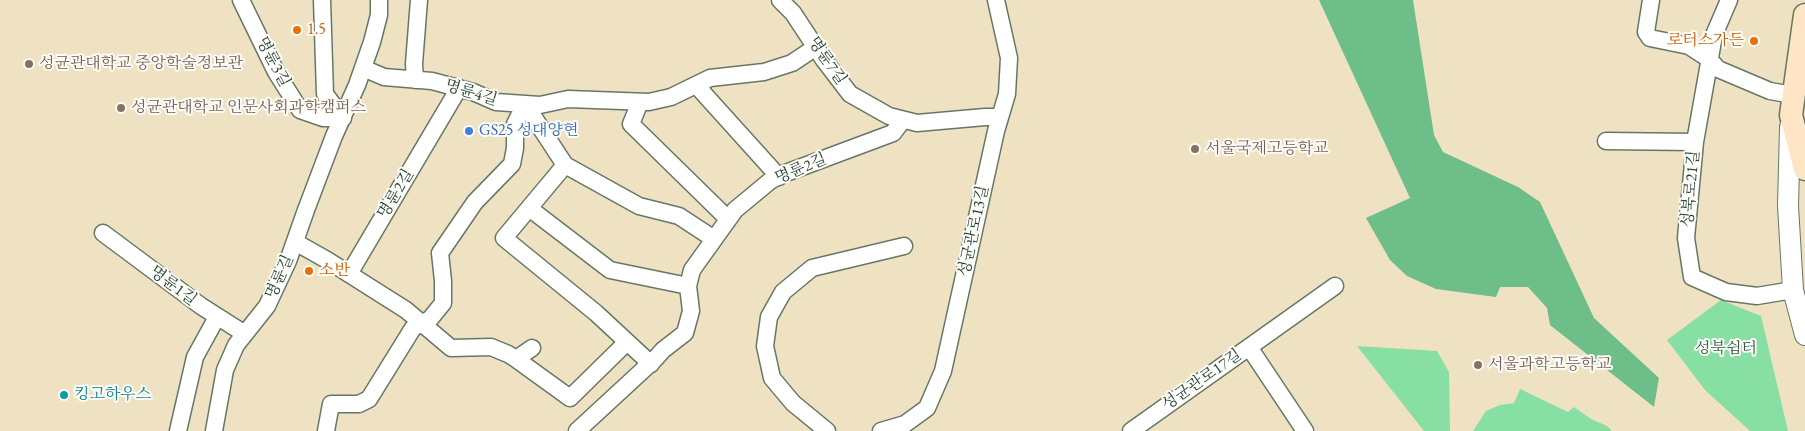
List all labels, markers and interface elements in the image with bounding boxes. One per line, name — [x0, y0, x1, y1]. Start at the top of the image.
place label: 1.5 — [307, 20, 326, 40]
marker: 1.5 — [291, 24, 303, 36]
place label: 로터스가든 — [1667, 31, 1744, 51]
street label: 명륜7길 — [804, 33, 850, 89]
street label: 명륜3길 — [252, 34, 294, 90]
marker: 로터스가든 — [1748, 35, 1760, 47]
place label: 성균관대학교 중앙학술정보관 — [39, 54, 243, 74]
marker: 성균관대학교 중앙학술정보관 — [23, 58, 35, 70]
street label: 명륜4길 — [442, 76, 500, 110]
place label: 성균관대학교 인문사회과학캠퍼스 — [131, 98, 366, 118]
marker: 성균관대학교 인문사회과학캠퍼스 — [115, 102, 127, 114]
place label: GS25 성대양현 — [479, 121, 578, 141]
marker: GS25 성대양현 — [463, 125, 475, 137]
place label: 서울국제고등학교 — [1205, 139, 1329, 159]
marker: 서울국제고등학교 — [1189, 143, 1201, 155]
street label: 명륜2길 — [772, 150, 830, 188]
street label: 성북로21길 — [1678, 150, 1704, 228]
street label: 명륜2길 — [374, 166, 418, 222]
street label: 성균관로13길 — [955, 184, 993, 278]
street label: 명륜길 — [262, 252, 298, 302]
place label: 소반 — [319, 261, 350, 281]
street label: 명륜1길 — [146, 262, 200, 310]
marker: 소반 — [303, 265, 315, 277]
park label: 성북쉼터 — [1695, 339, 1757, 359]
street label: 성균관로17길 — [1159, 346, 1245, 414]
place label: 서울과학고등학교 — [1488, 355, 1612, 375]
marker: 서울과학고등학교 — [1472, 359, 1484, 371]
place label: 킹고하우스 — [74, 385, 151, 405]
marker: 킹고하우스 — [58, 389, 70, 401]

